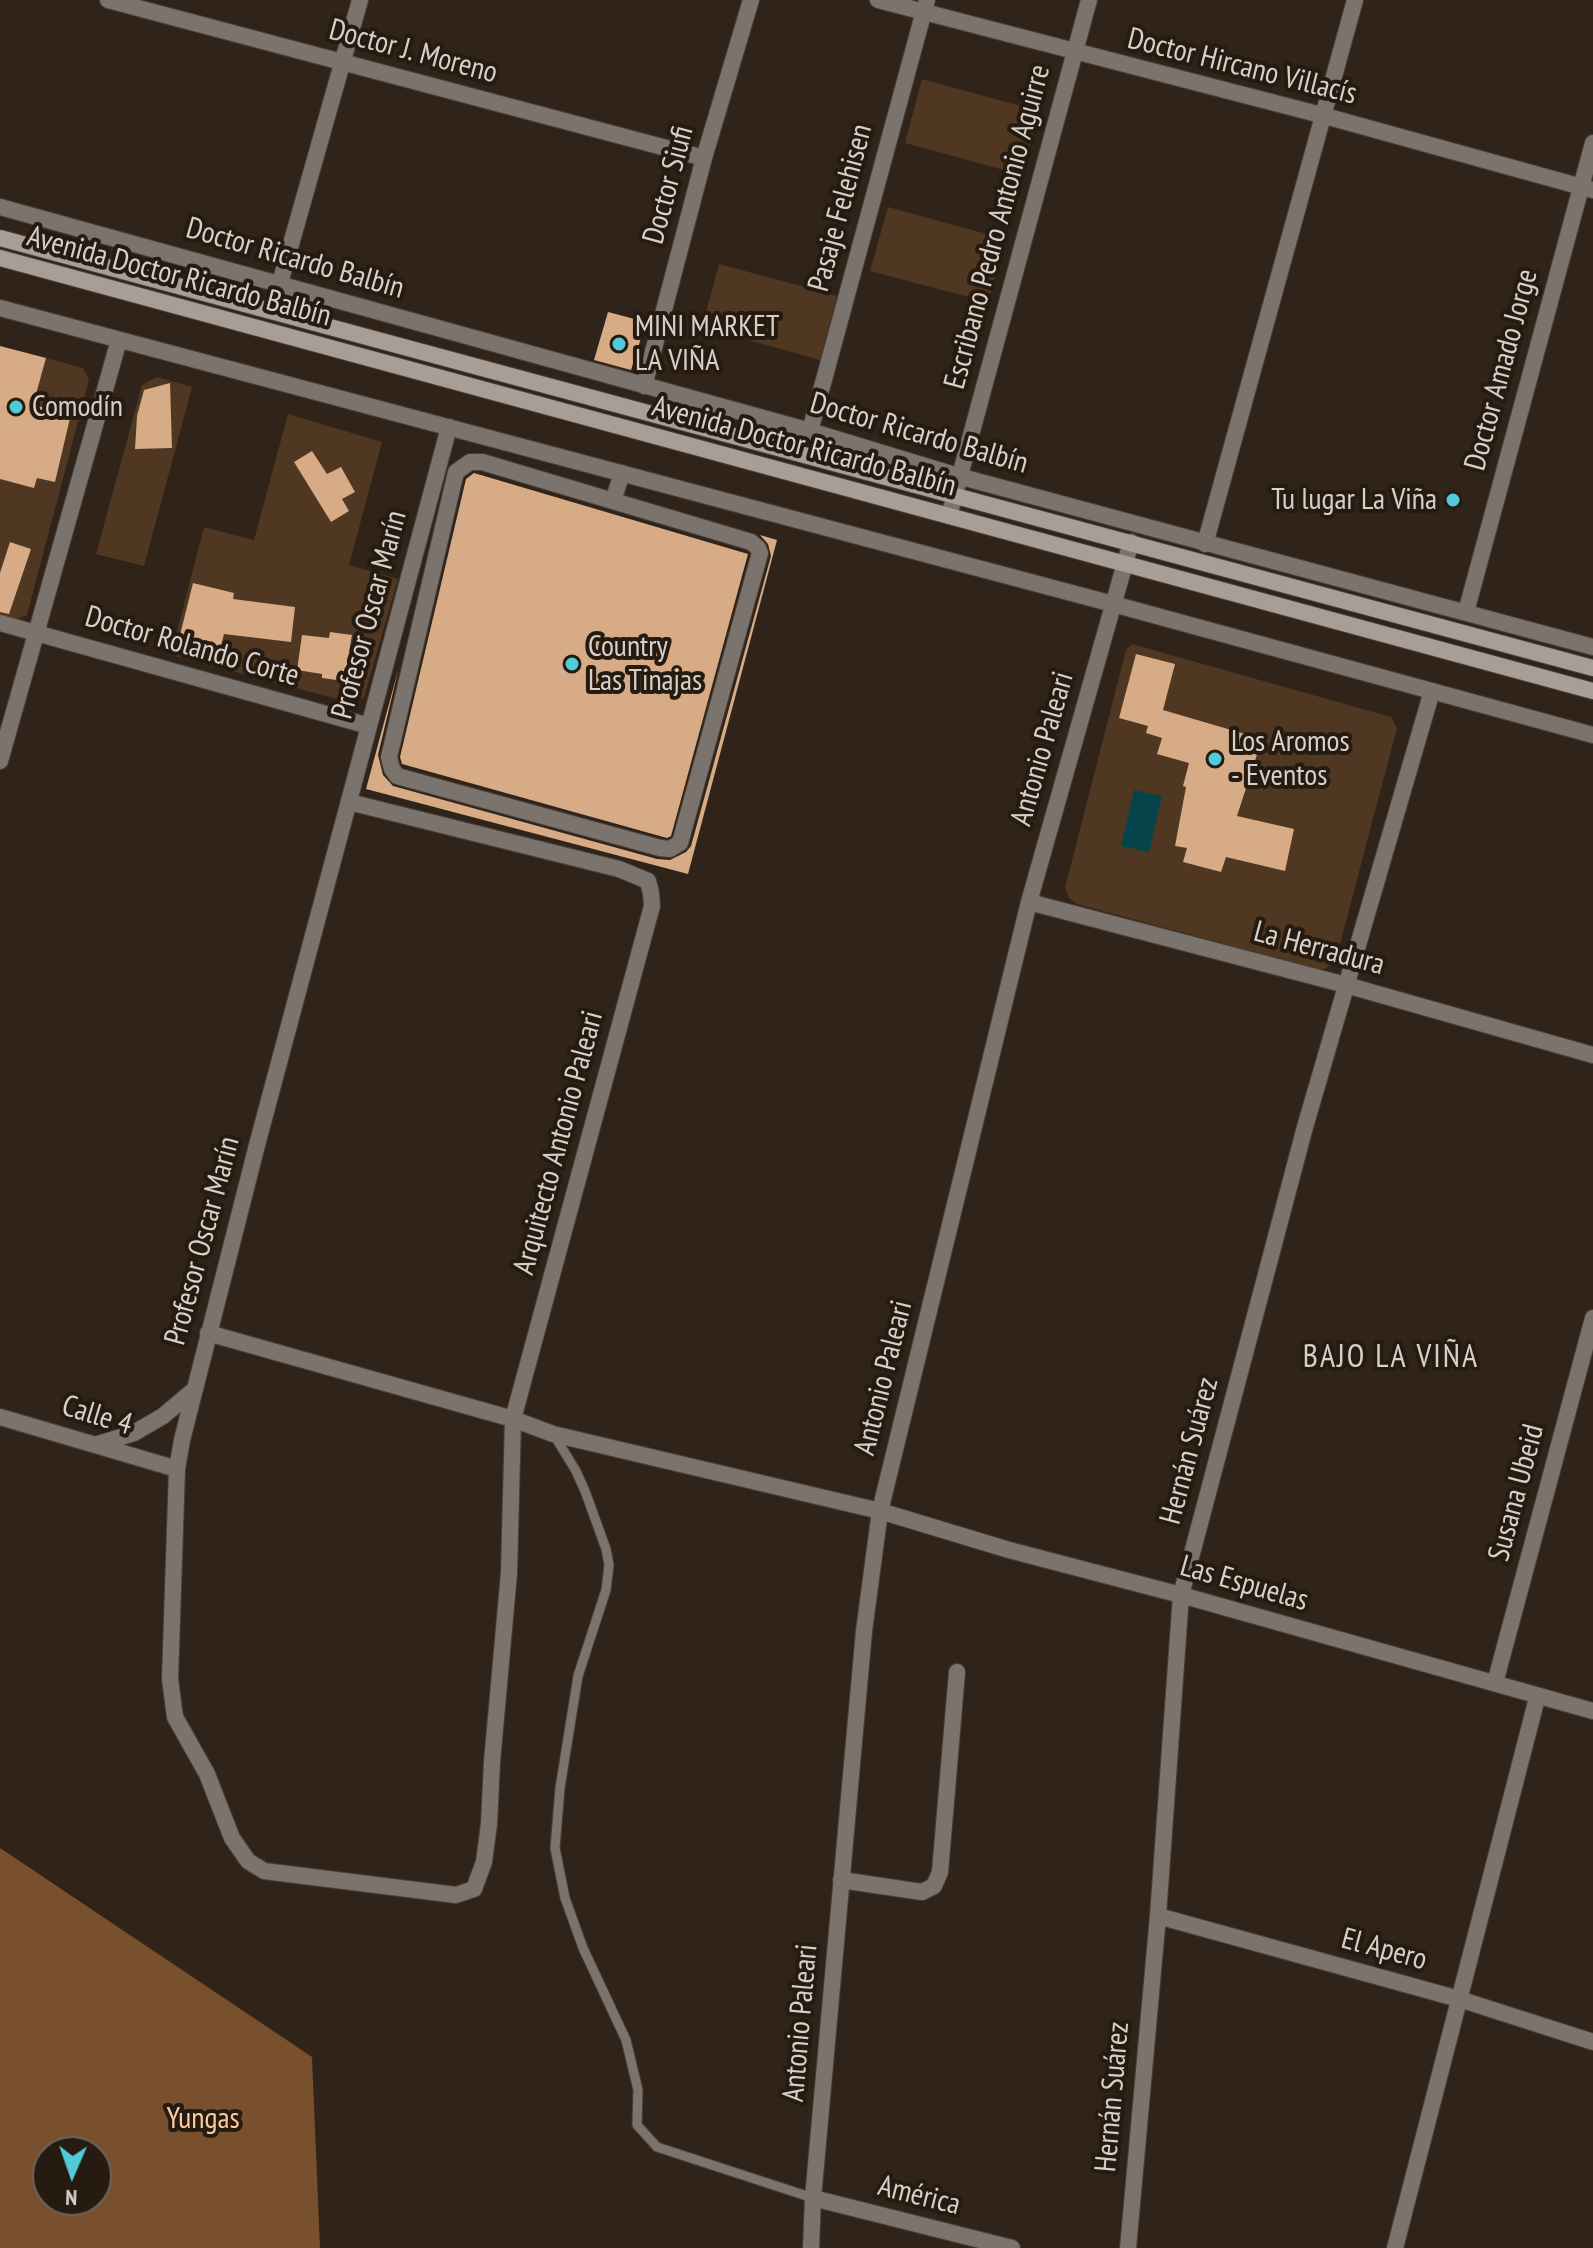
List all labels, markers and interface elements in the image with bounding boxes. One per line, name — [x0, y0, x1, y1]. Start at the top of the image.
street label: Doctor J. Moreno — [325, 12, 501, 92]
street label: Doctor Hircano Villacís — [1124, 21, 1360, 113]
street label: Escribano Pedro Antonio Aguirre — [937, 61, 1059, 393]
street label: Pasaje Felehisen — [801, 120, 881, 296]
street label: Doctor Siufi — [636, 122, 702, 248]
street label: Doctor Ricardo Balbín — [182, 211, 408, 307]
street label: Avenida Doctor Ricardo Balbín — [23, 219, 335, 335]
street label: Doctor Amado Jorge — [1458, 265, 1546, 475]
place label: MINI MARKET LA VIÑA — [635, 309, 779, 380]
marker: MINI MARKET LA VIÑA — [610, 335, 628, 353]
street label: Doctor Ricardo Balbín — [806, 386, 1032, 482]
place label: Comodín — [32, 389, 123, 425]
street label: Avenida Doctor Ricardo Balbín — [648, 389, 960, 505]
marker: Comodín — [7, 398, 25, 416]
place label: Tu lugar La Viña — [1271, 482, 1437, 518]
marker: Tu lugar La Viña — [1444, 491, 1462, 509]
street label: Profesor Oscar Marín — [325, 507, 415, 723]
street label: Doctor Rolando Corte — [81, 599, 303, 695]
place label: Country Las Tinajas — [588, 629, 702, 700]
marker: Country Las Tinajas — [563, 655, 581, 673]
street label: Antonio Paleari — [1004, 668, 1082, 830]
place label: Los Aromos - Eventos — [1231, 724, 1350, 794]
marker: Los Aromos - Eventos — [1206, 750, 1224, 768]
street label: La Herradura — [1250, 914, 1388, 984]
street label: Arquitecto Antonio Paleari — [507, 1007, 611, 1279]
street label: Profesor Oscar Marín — [158, 1133, 248, 1349]
street label: Antonio Paleari — [847, 1297, 921, 1459]
district label: BAJO LA VIÑA — [1303, 1339, 1479, 1377]
street label: Hernán Suárez — [1153, 1374, 1227, 1528]
street label: Calle 4 — [58, 1388, 136, 1444]
street label: Susana Ubeid — [1481, 1421, 1553, 1565]
street label: Las Espuelas — [1176, 1549, 1312, 1619]
street label: El Apero — [1337, 1921, 1431, 1979]
street label: Antonio Paleari — [776, 1943, 826, 2103]
street label: Hernán Suárez — [1089, 2021, 1137, 2173]
park label: Yungas — [166, 2101, 240, 2137]
north arrow — [32, 2136, 112, 2216]
street label: América — [874, 2168, 964, 2224]
text: N — [65, 2184, 78, 2212]

